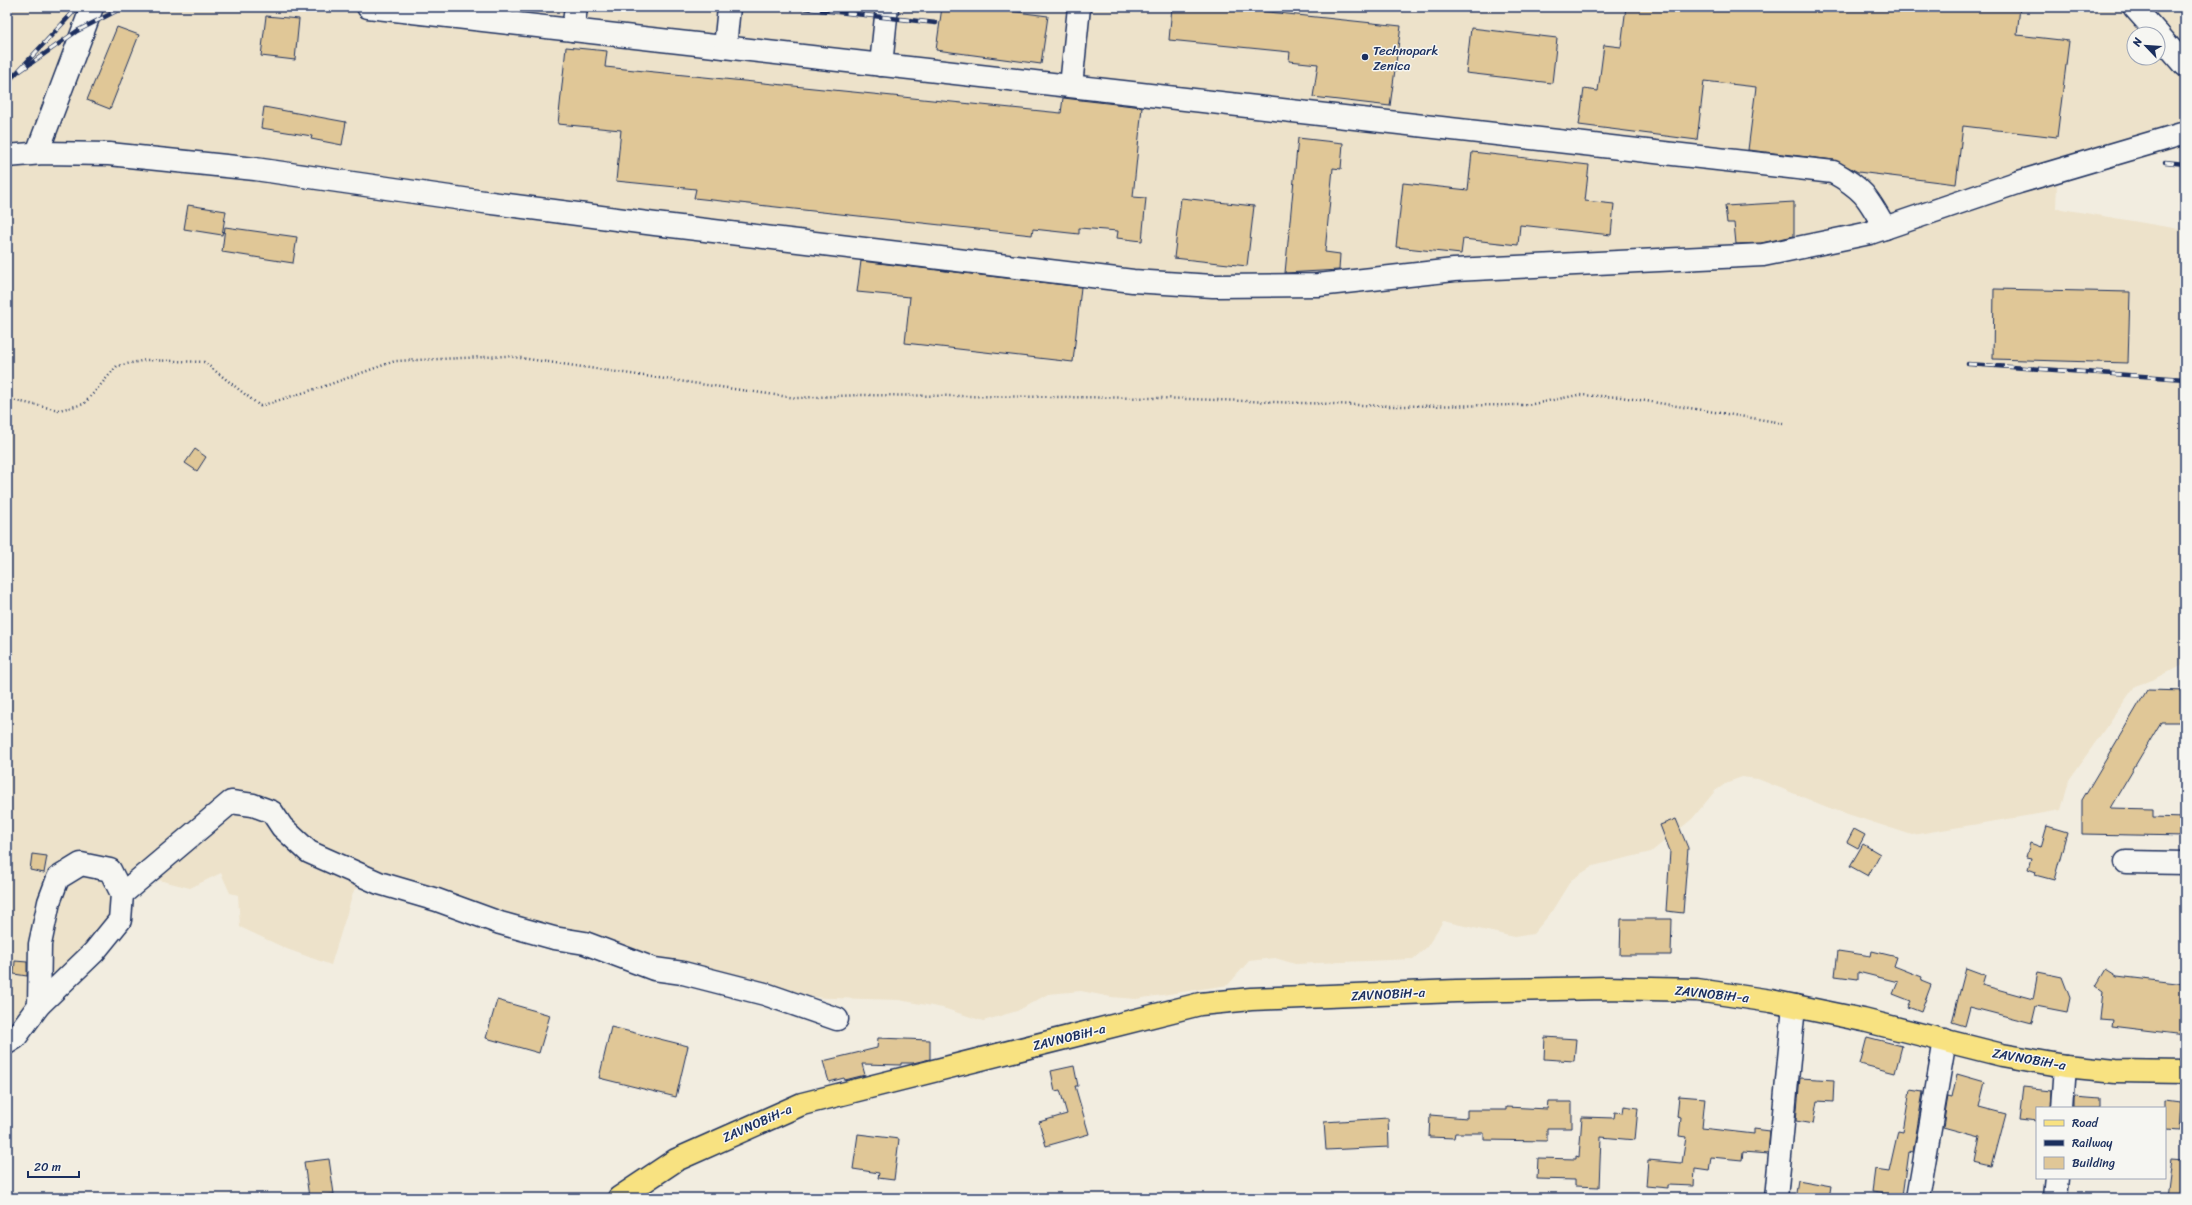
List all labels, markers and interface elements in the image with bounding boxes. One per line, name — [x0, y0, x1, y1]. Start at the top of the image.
north arrow — [2126, 26, 2166, 66]
text: N — [2127, 34, 2148, 50]
place label: Technopark Zenica — [1373, 39, 1438, 77]
marker: Technopark Zenica — [1360, 52, 1370, 62]
street label: ZAVNOBiH-a — [1674, 979, 1751, 1009]
street label: ZAVNOBiH-a — [1350, 981, 1426, 1007]
street label: ZAVNOBiH-a — [1030, 1017, 1108, 1057]
street label: ZAVNOBiH-a — [1990, 1041, 2068, 1077]
street label: ZAVNOBiH-a — [718, 1097, 796, 1149]
legend — [2036, 1107, 2166, 1179]
text: Road — [2072, 1112, 2099, 1134]
text: Railway — [2072, 1132, 2113, 1154]
text: Building — [2072, 1152, 2115, 1174]
scale bar — [28, 1153, 79, 1179]
text: 20 m — [34, 1156, 61, 1178]

